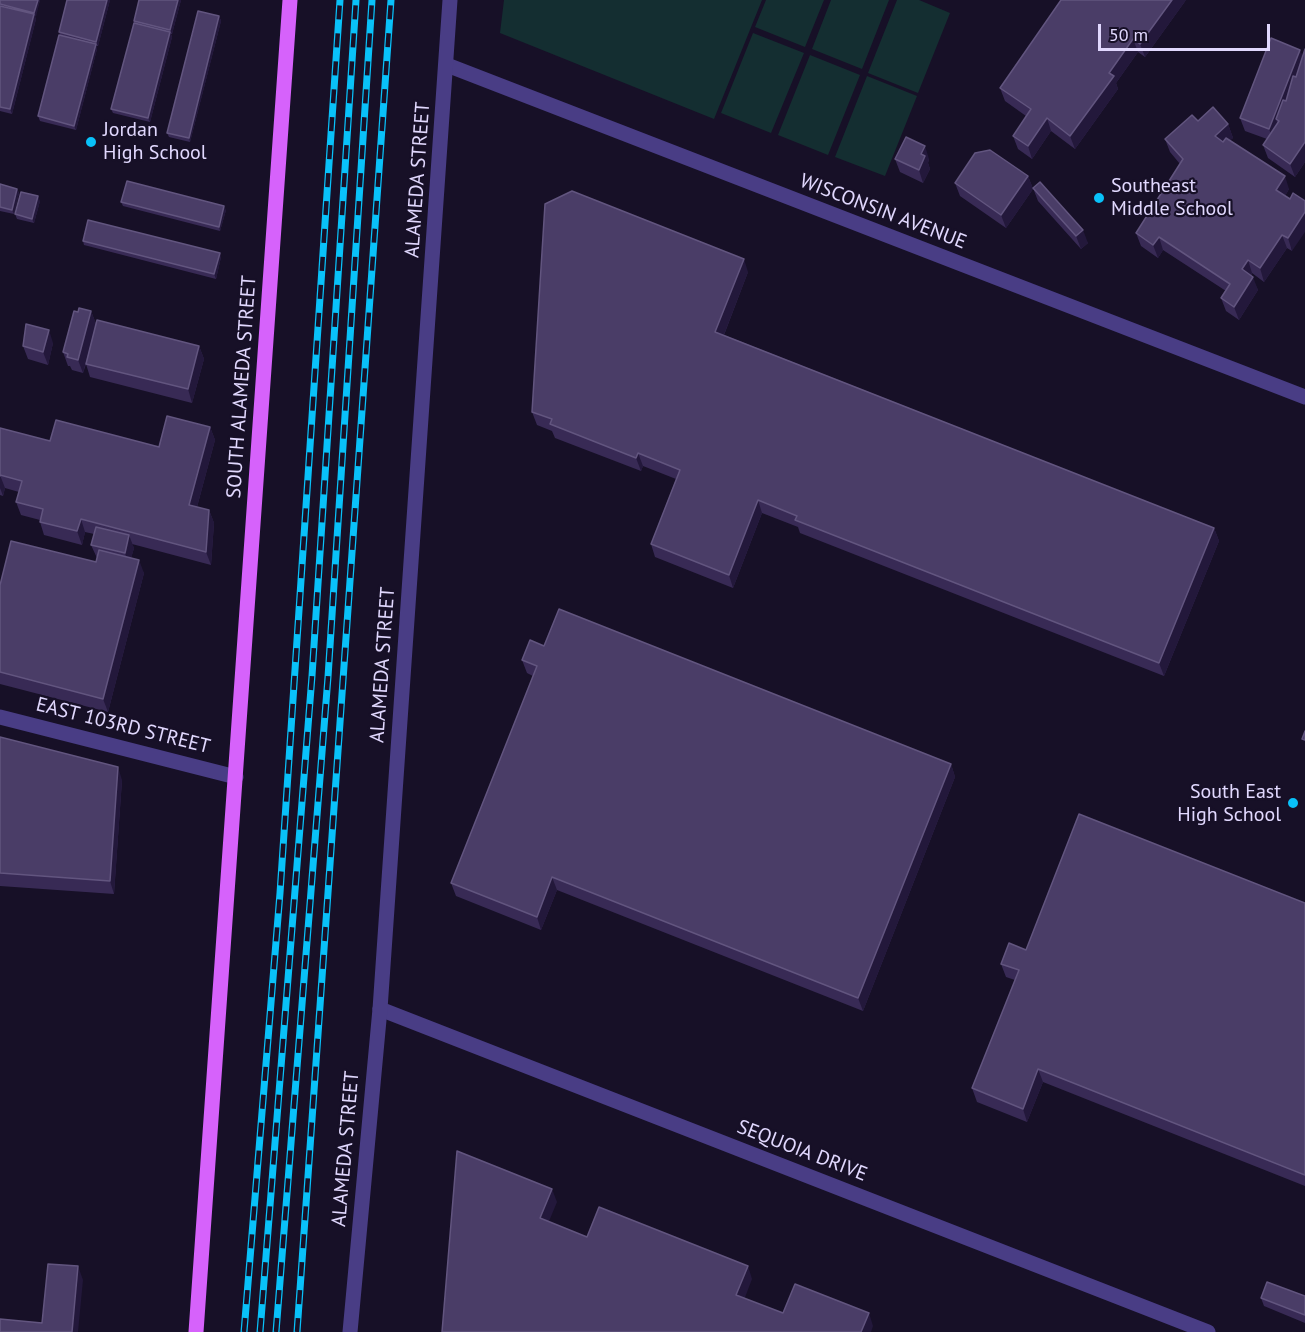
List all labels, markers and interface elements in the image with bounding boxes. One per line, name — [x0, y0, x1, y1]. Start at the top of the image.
scale bar — [1101, 12, 1274, 50]
text: 50 m — [1109, 23, 1148, 46]
street label: ALAMEDA STREET — [401, 101, 435, 259]
place label: Jordan High School — [103, 118, 207, 165]
marker: Jordan High School — [84, 135, 98, 149]
street label: WISCONSIN AVENUE — [796, 169, 970, 255]
place label: Southeast Middle School — [1111, 174, 1233, 221]
marker: Southeast Middle School — [1092, 191, 1106, 205]
street label: SOUTH ALAMEDA STREET — [222, 275, 262, 499]
street label: ALAMEDA STREET — [366, 586, 400, 744]
street label: EAST 103RD STREET — [33, 693, 213, 759]
place label: South East High School — [1177, 780, 1281, 827]
marker: South East High School — [1286, 796, 1300, 810]
street label: ALAMEDA STREET — [327, 1070, 365, 1228]
street label: SEQUOIA DRIVE — [734, 1115, 870, 1187]

